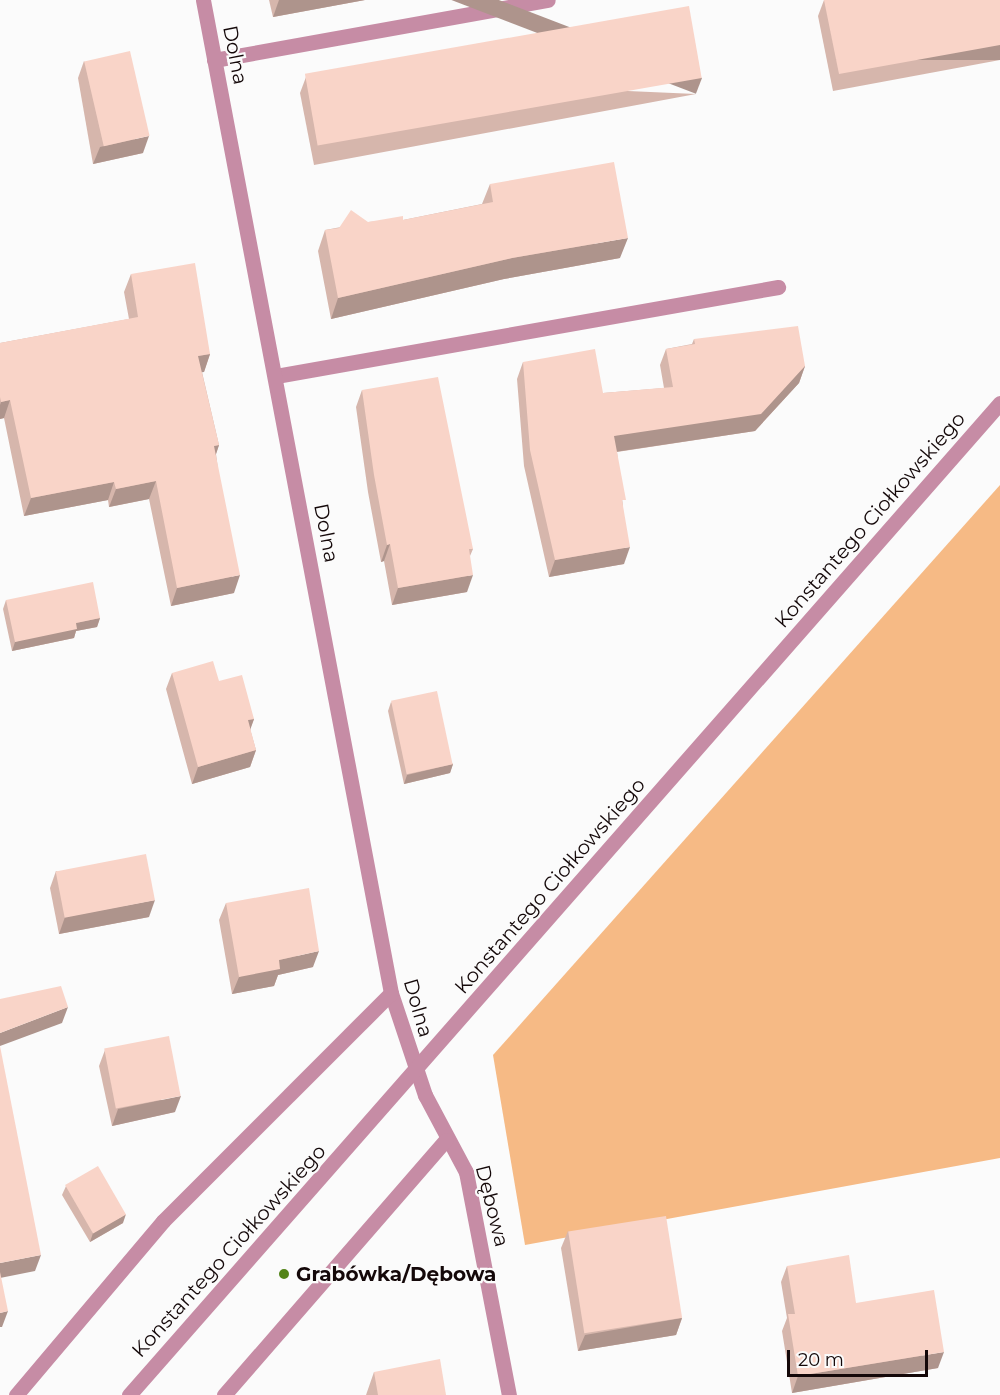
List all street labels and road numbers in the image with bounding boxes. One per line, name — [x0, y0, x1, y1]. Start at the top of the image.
street label: Dolna — [218, 23, 252, 87]
street label: Konstantego Ciołkowskiego — [770, 407, 970, 633]
street label: Dolna — [309, 501, 343, 565]
street label: Konstantego Ciołkowskiego — [450, 773, 650, 999]
street label: Dolna — [398, 976, 438, 1040]
street label: Konstantego Ciołkowskiego — [127, 1140, 331, 1362]
street label: Dębowa — [470, 1163, 514, 1249]

